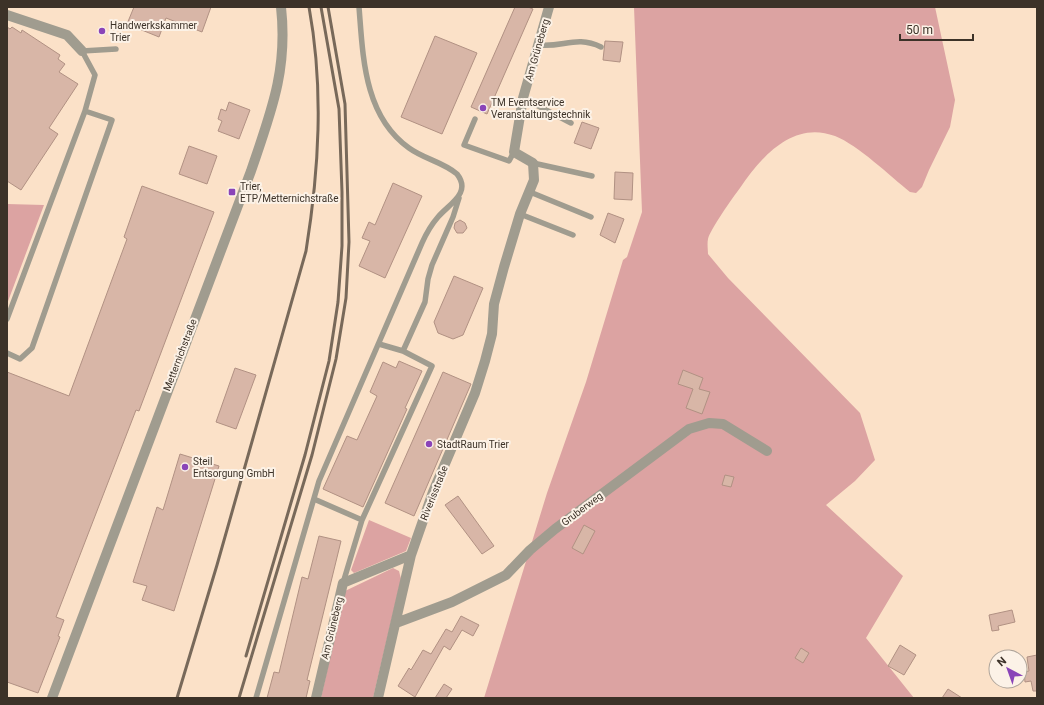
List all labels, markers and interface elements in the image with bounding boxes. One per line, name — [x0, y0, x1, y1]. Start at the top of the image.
scale bar — [900, 16, 973, 42]
street label: Am Grüneberg — [523, 18, 551, 82]
place label: Handwerkskammer Trier — [110, 20, 198, 43]
text: 50 m — [906, 23, 933, 37]
marker: Handwerkskammer Trier — [97, 26, 107, 36]
place label: TM Eventservice Veranstaltungstechnik — [491, 97, 591, 120]
marker: TM Eventservice Veranstaltungstechnik — [478, 103, 488, 113]
place label: Trier, ETP/Metternichstraße — [240, 181, 338, 204]
marker: Trier, ETP/Metternichstraße — [227, 187, 237, 197]
street label: Metternichstraße — [161, 317, 199, 393]
marker: StadtRaum Trier — [424, 439, 434, 449]
place label: StadtRaum Trier — [437, 439, 509, 450]
place label: Steil Entsorgung GmbH — [193, 456, 275, 479]
marker: Steil Entsorgung GmbH — [180, 462, 190, 472]
street label: Riverisstraße — [418, 464, 450, 522]
street label: Gruberweg — [559, 490, 605, 528]
street label: Am Grüneberg — [319, 596, 345, 660]
north arrow — [988, 649, 1028, 689]
text: N — [995, 654, 1009, 669]

